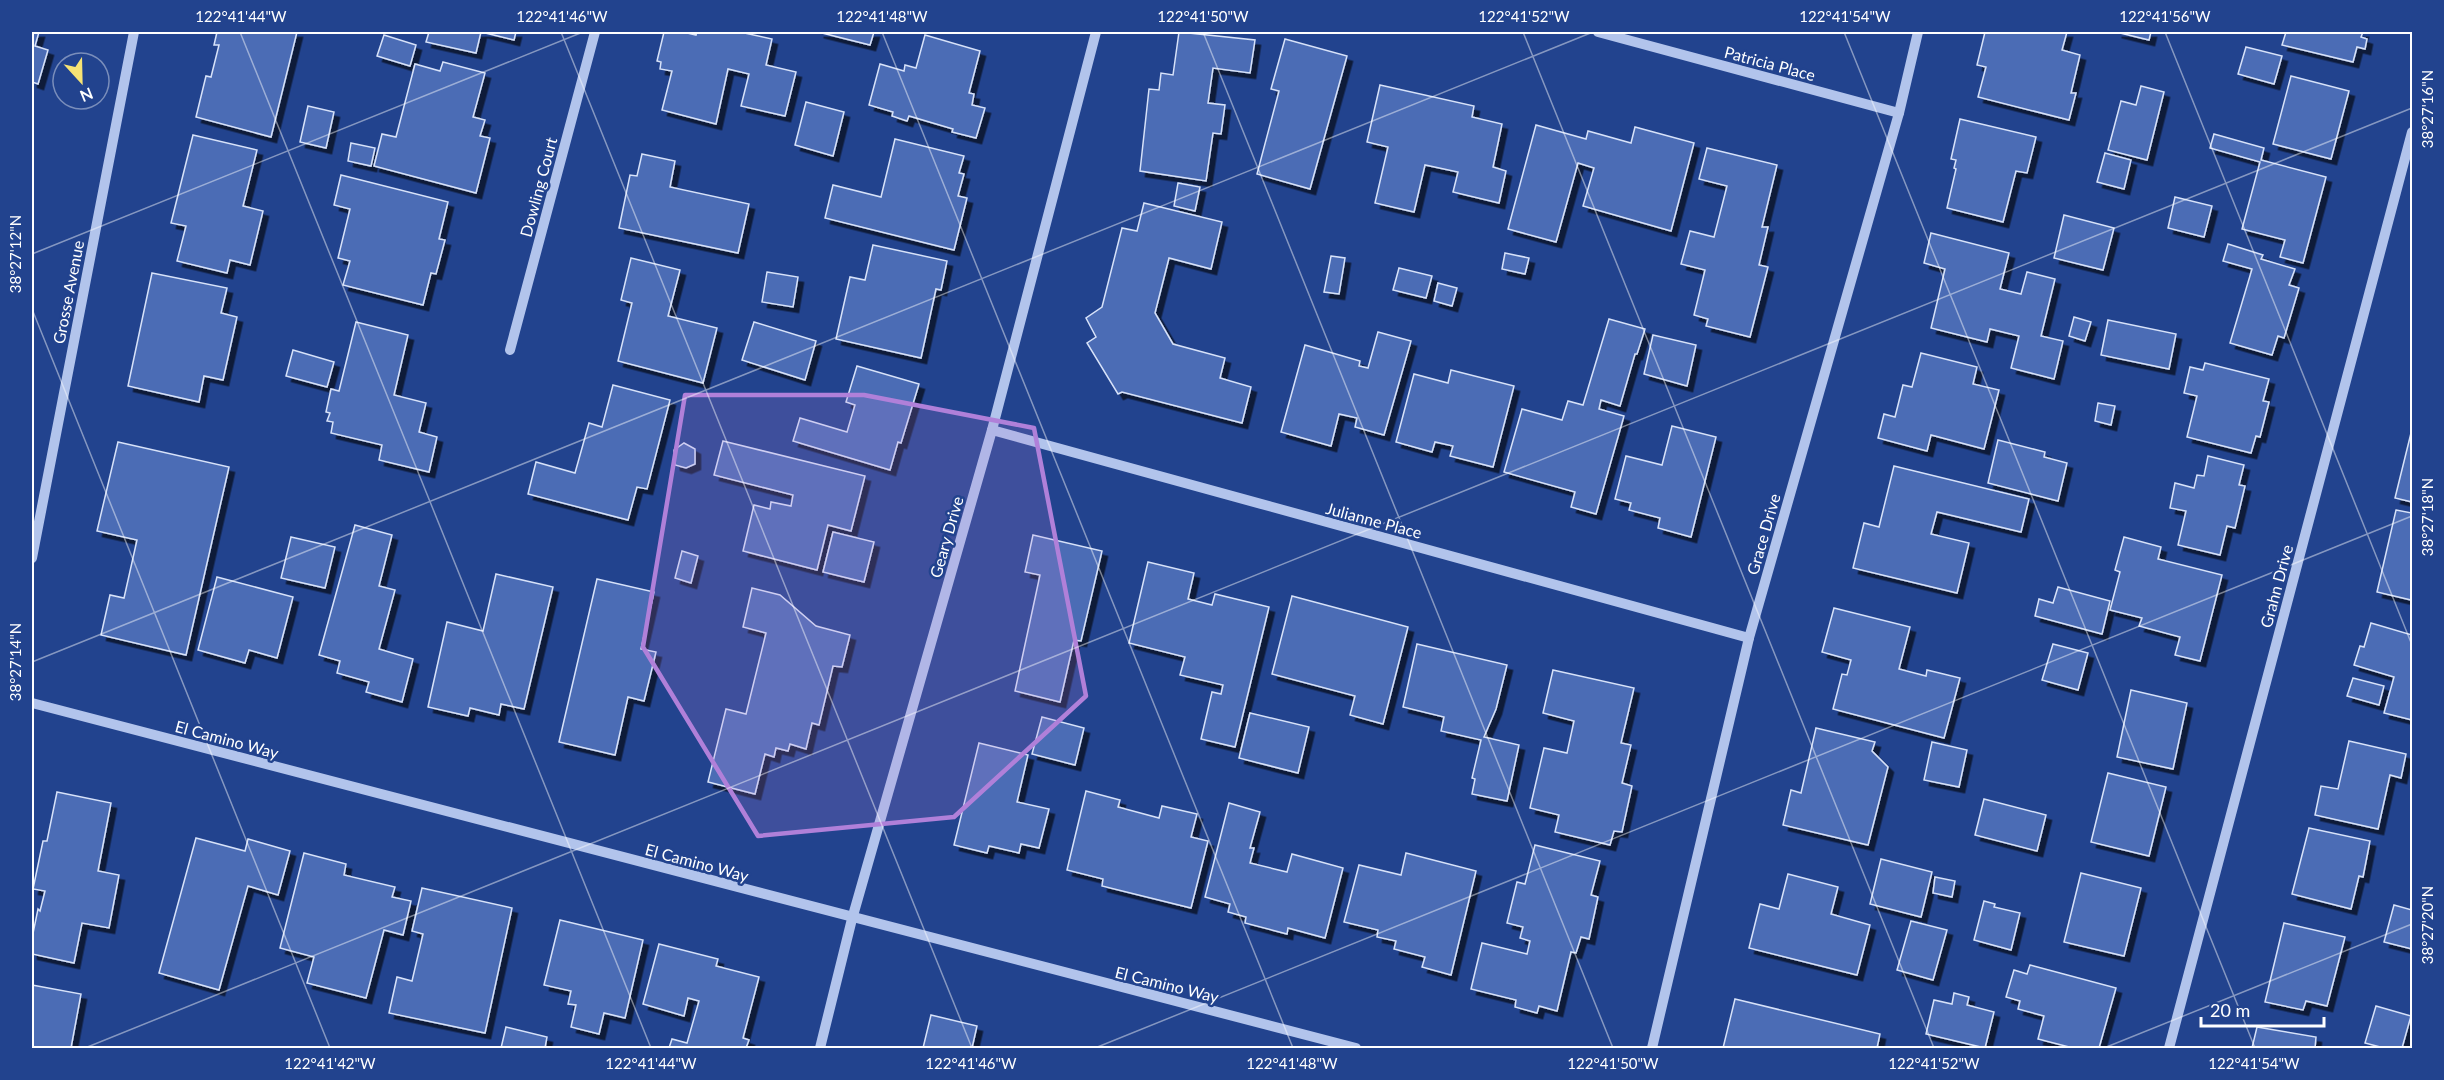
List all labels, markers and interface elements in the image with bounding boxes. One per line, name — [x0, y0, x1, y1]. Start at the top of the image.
text: 122°41'44"W — [195, 7, 287, 25]
text: 122°41'46"W — [516, 7, 608, 25]
text: 122°41'48"W — [836, 7, 928, 25]
text: 122°41'50"W — [1157, 7, 1249, 25]
text: 122°41'52"W — [1478, 7, 1570, 25]
text: 122°41'54"W — [1799, 7, 1891, 25]
text: 122°41'56"W — [2119, 7, 2211, 25]
street label: Patricia Place — [1722, 42, 1818, 84]
north arrow — [51, 51, 111, 111]
text: 38°27'16"N — [2418, 70, 2436, 148]
text: N — [78, 84, 96, 106]
street label: Dowling Court — [516, 135, 561, 239]
text: 38°27'12"N — [6, 215, 24, 293]
street label: Grosse Avenue — [49, 239, 87, 345]
text: 38°27'18"N — [2418, 478, 2436, 556]
street label: Grace Drive — [1742, 491, 1784, 577]
street label: Geary Drive — [925, 494, 967, 580]
street label: Julianne Place — [1324, 498, 1424, 542]
street label: Grahn Drive — [2256, 542, 2296, 630]
text: 38°27'14"N — [6, 623, 24, 701]
street label: El Camino Way — [173, 716, 281, 762]
street label: El Camino Way — [643, 839, 751, 885]
text: 38°27'20"N — [2418, 886, 2436, 964]
street label: El Camino Way — [1113, 962, 1222, 1006]
scale bar — [2201, 990, 2324, 1028]
text: 20 m — [2210, 999, 2250, 1021]
text: 122°41'42"W — [284, 1054, 376, 1072]
text: 122°41'44"W — [605, 1054, 697, 1072]
text: 122°41'46"W — [925, 1054, 1017, 1072]
text: 122°41'48"W — [1246, 1054, 1338, 1072]
text: 122°41'50"W — [1567, 1054, 1659, 1072]
text: 122°41'52"W — [1888, 1054, 1980, 1072]
text: 122°41'54"W — [2208, 1054, 2300, 1072]

